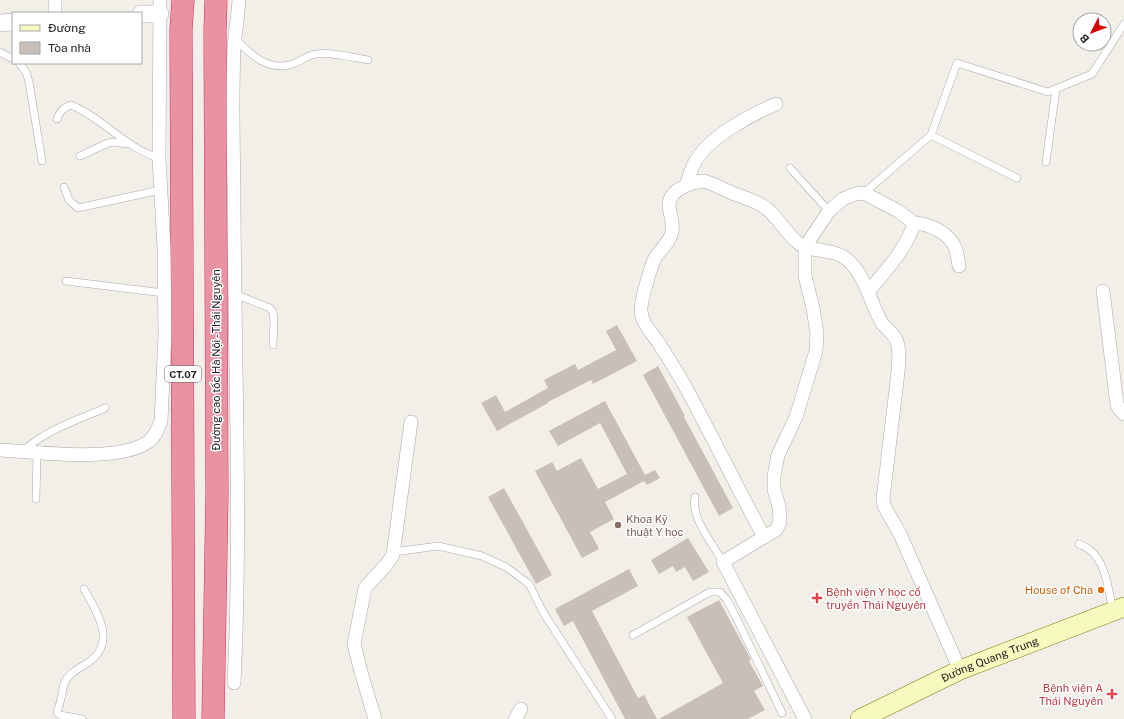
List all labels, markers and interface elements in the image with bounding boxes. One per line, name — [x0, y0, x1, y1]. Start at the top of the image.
legend — [12, 12, 142, 64]
north arrow — [1072, 12, 1112, 52]
text: Đường — [48, 21, 86, 35]
text: B — [1077, 32, 1092, 46]
text: Tòa nhà — [48, 41, 91, 55]
street label: Đường cao tốc Hà Nội - Thái Nguyên — [210, 269, 222, 451]
road number: CT.07 — [165, 366, 201, 382]
place label: Khoa Kỹ thuật Y học — [626, 513, 684, 538]
marker: Khoa Kỹ thuật Y học — [613, 520, 623, 530]
place label: House of Cha — [1025, 584, 1093, 596]
marker: House of Cha — [1096, 585, 1106, 595]
place label: Bệnh viện Y học cổ truyền Thái Nguyên — [826, 586, 926, 611]
marker: Bệnh viện Y học cổ truyền Thái Nguyên — [811, 592, 823, 604]
street label: Đường Quang Trung — [939, 634, 1040, 684]
place label: Bệnh viện A Thái Nguyên — [1039, 682, 1103, 707]
marker: Bệnh viện A Thái Nguyên — [1106, 688, 1118, 700]

